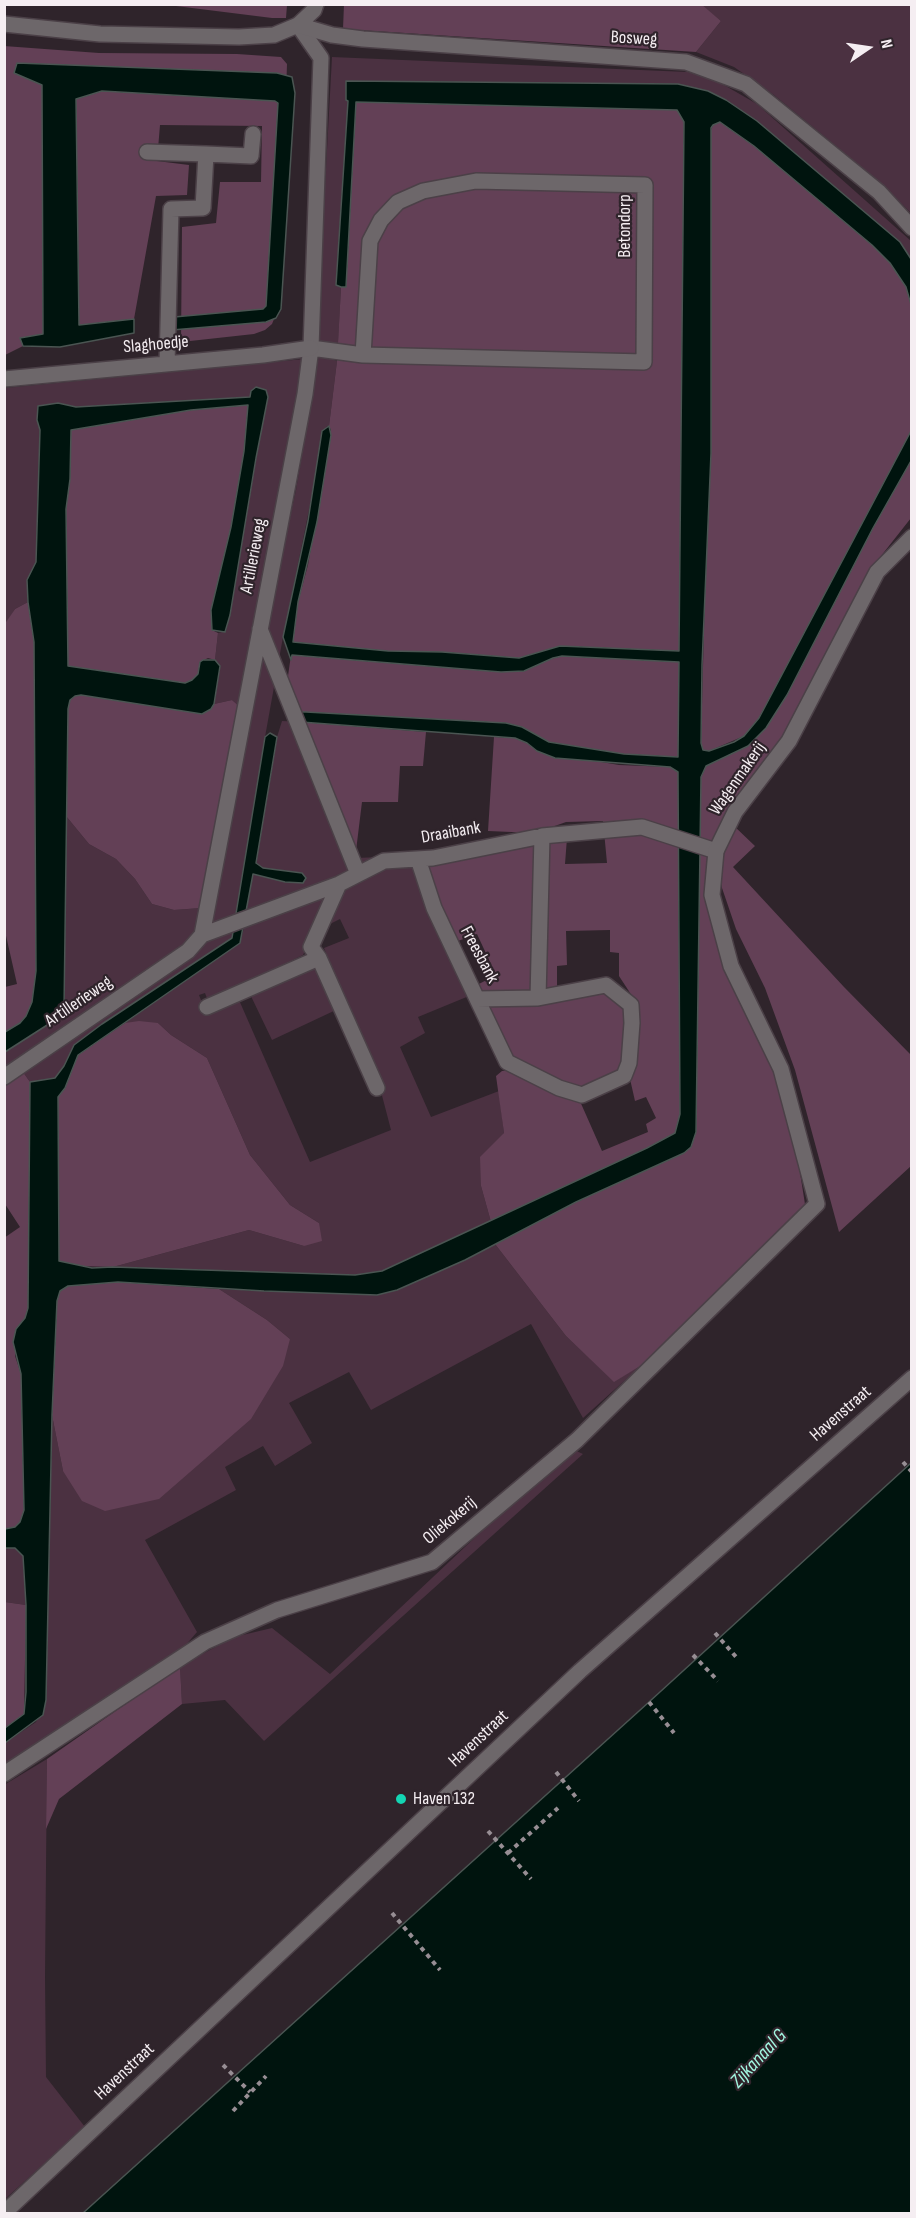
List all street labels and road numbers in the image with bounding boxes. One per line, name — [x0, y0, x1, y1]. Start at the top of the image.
street label: Bosweg — [610, 27, 658, 51]
street label: Betondorp — [614, 194, 636, 258]
street label: Slaghoedje — [122, 331, 190, 359]
street label: Artillerieweg — [236, 516, 272, 596]
street label: Wagenmakerij — [705, 738, 771, 820]
street label: Draaibank — [420, 817, 482, 849]
street label: Freesbank — [455, 923, 503, 987]
street label: Artillerieweg — [41, 972, 117, 1032]
street label: Havenstraat — [806, 1382, 876, 1446]
street label: Oliekokerij — [419, 1493, 481, 1549]
street label: Havenstraat — [445, 1706, 513, 1772]
street label: Havenstraat — [91, 2039, 159, 2105]

